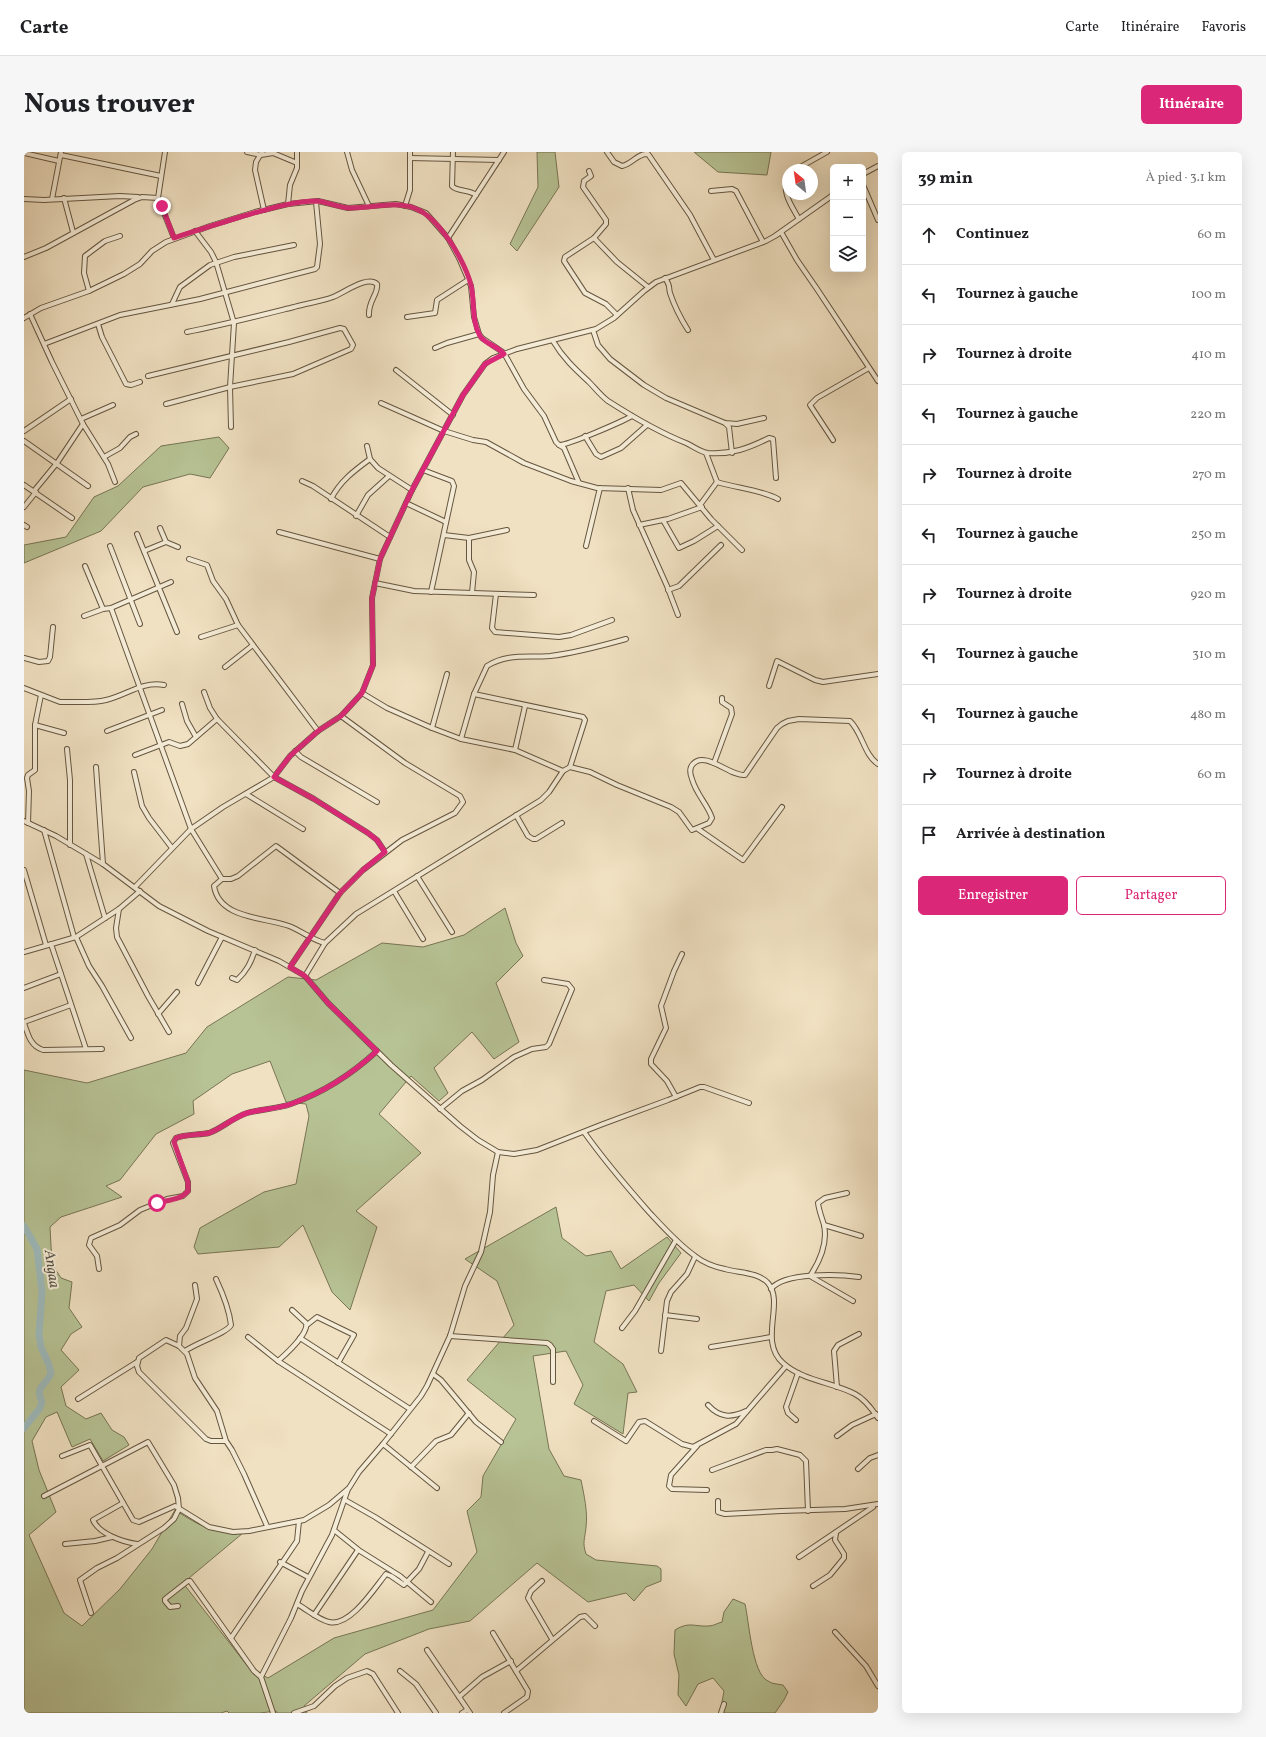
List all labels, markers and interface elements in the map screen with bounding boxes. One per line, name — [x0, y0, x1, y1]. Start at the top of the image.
text: Carte — [20, 15, 68, 41]
text: Carte — [1065, 18, 1099, 37]
text: Itinéraire — [1121, 18, 1180, 37]
text: Favoris — [1202, 18, 1246, 37]
text: Nous trouver — [24, 85, 195, 124]
button: Itinéraire — [1141, 85, 1242, 124]
north arrow — [782, 164, 818, 200]
map controls — [830, 164, 866, 272]
button: + — [830, 164, 866, 200]
text: 39 min — [918, 167, 973, 190]
text: À pied · 3.1 km — [1146, 169, 1226, 187]
route end — [153, 197, 171, 215]
button: − — [830, 200, 866, 236]
icon: ahead — [918, 224, 940, 246]
text: Continuez — [956, 224, 1029, 245]
text: 60 m — [1198, 226, 1226, 244]
button: layers — [830, 236, 866, 272]
icon: left — [918, 284, 940, 306]
text: Tournez à gauche — [956, 284, 1078, 305]
text: 100 m — [1191, 286, 1226, 304]
icon: right — [918, 344, 940, 366]
text: Tournez à droite — [956, 344, 1072, 365]
text: 410 m — [1191, 346, 1226, 364]
icon: left — [918, 404, 940, 426]
text: Tournez à gauche — [956, 404, 1078, 425]
text: 220 m — [1190, 406, 1226, 424]
icon: right — [918, 464, 940, 486]
text: Tournez à droite — [956, 464, 1072, 485]
text: 270 m — [1192, 466, 1226, 484]
icon: left — [918, 524, 940, 546]
text: Tournez à gauche — [956, 524, 1078, 545]
text: 250 m — [1191, 526, 1226, 544]
icon: right — [918, 584, 940, 606]
text: Tournez à droite — [956, 584, 1072, 605]
text: 920 m — [1190, 586, 1226, 604]
icon: left — [918, 644, 940, 666]
text: Tournez à gauche — [956, 644, 1078, 665]
text: 310 m — [1192, 646, 1226, 664]
icon: left — [918, 704, 940, 726]
text: Tournez à gauche — [956, 704, 1078, 725]
text: 480 m — [1190, 706, 1226, 724]
icon: right — [918, 764, 940, 786]
text: Tournez à droite — [956, 764, 1072, 785]
text: 60 m — [1198, 766, 1226, 784]
icon: arrive — [918, 824, 940, 846]
text: Arrivée à destination — [956, 824, 1105, 845]
button: Enregistrer — [918, 876, 1068, 915]
button: Partager — [1076, 876, 1226, 915]
route start — [148, 1194, 166, 1212]
water label: Angaa — [38, 1247, 64, 1290]

